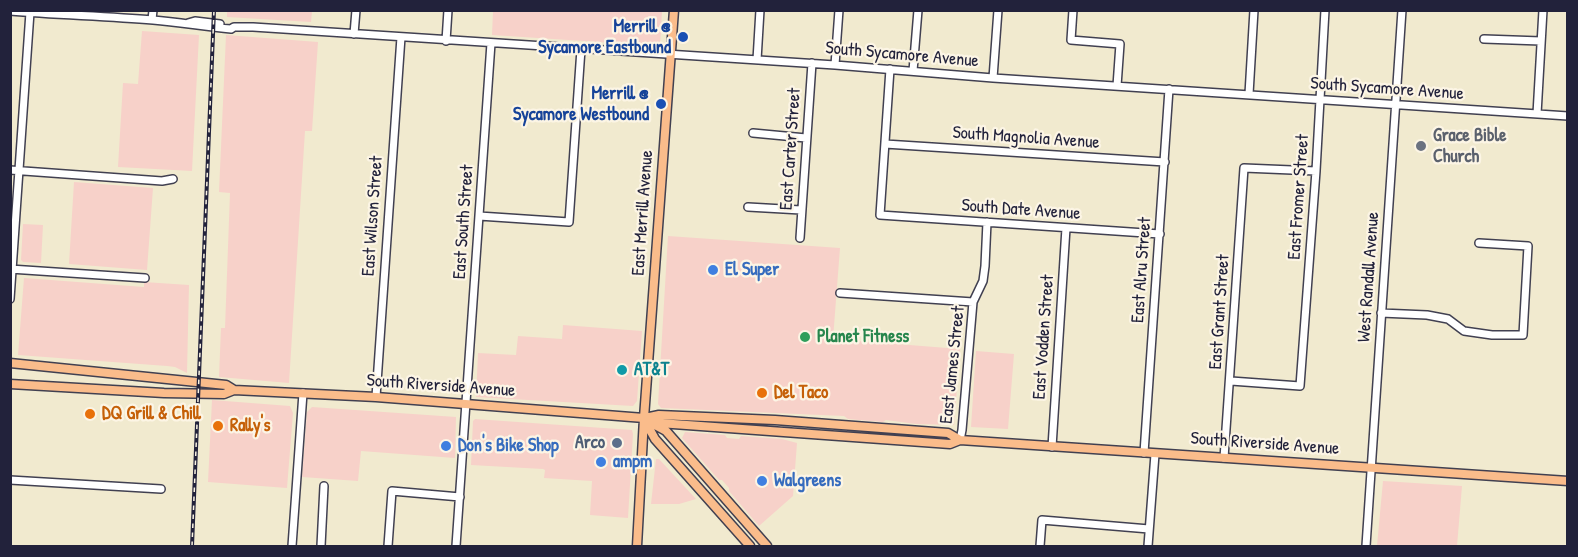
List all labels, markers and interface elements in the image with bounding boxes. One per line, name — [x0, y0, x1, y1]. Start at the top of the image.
place label: Merrill @ Sycamore Eastbound — [538, 16, 671, 58]
marker: Merrill @ Sycamore Eastbound — [676, 30, 690, 44]
street label: South Sycamore Avenue — [824, 38, 980, 72]
street label: South Sycamore Avenue — [1309, 73, 1465, 105]
place label: Merrill @ Sycamore Westbound — [513, 83, 649, 125]
street label: East Carter Street — [776, 87, 806, 211]
marker: Merrill @ Sycamore Westbound — [654, 97, 668, 111]
street label: South Magnolia Avenue — [952, 122, 1100, 154]
place label: Grace Bible Church — [1433, 125, 1506, 168]
street label: East Fromer Street — [1284, 134, 1314, 260]
marker: Grace Bible Church — [1414, 139, 1428, 153]
street label: East Merrill Avenue — [628, 150, 658, 276]
street label: East Wilson Street — [358, 155, 388, 277]
street label: East South Street — [449, 164, 479, 280]
street label: South Date Avenue — [961, 195, 1081, 225]
street label: West Randall Avenue — [1354, 211, 1384, 343]
street label: East Alru Street — [1128, 216, 1156, 324]
street label: East Grant Street — [1205, 254, 1235, 370]
place label: El Super — [725, 259, 779, 281]
marker: El Super — [706, 263, 720, 277]
street label: East Vodden Street — [1029, 274, 1059, 400]
street label: East James Street — [936, 305, 970, 425]
place label: Planet Fitness — [817, 326, 909, 348]
marker: Planet Fitness — [798, 330, 812, 344]
place label: AT&T — [634, 359, 669, 381]
marker: AT&T — [615, 363, 629, 377]
street label: South Riverside Avenue — [366, 370, 516, 402]
place label: Del Taco — [774, 382, 828, 404]
marker: Del Taco — [755, 386, 769, 400]
place label: DQ Grill & Chill — [102, 403, 201, 425]
marker: DQ Grill & Chill — [83, 407, 97, 421]
place label: Rally's — [230, 415, 270, 437]
marker: Rally's — [211, 419, 225, 433]
street label: South Riverside Avenue — [1190, 428, 1340, 460]
place label: Arco — [575, 432, 605, 454]
place label: Don's Bike Shop — [458, 435, 559, 457]
marker: Arco — [610, 436, 624, 450]
marker: Don's Bike Shop — [439, 439, 453, 453]
place label: ampm — [613, 451, 652, 473]
marker: ampm — [594, 455, 608, 469]
place label: Walgreens — [774, 470, 841, 492]
marker: Walgreens — [755, 474, 769, 488]

